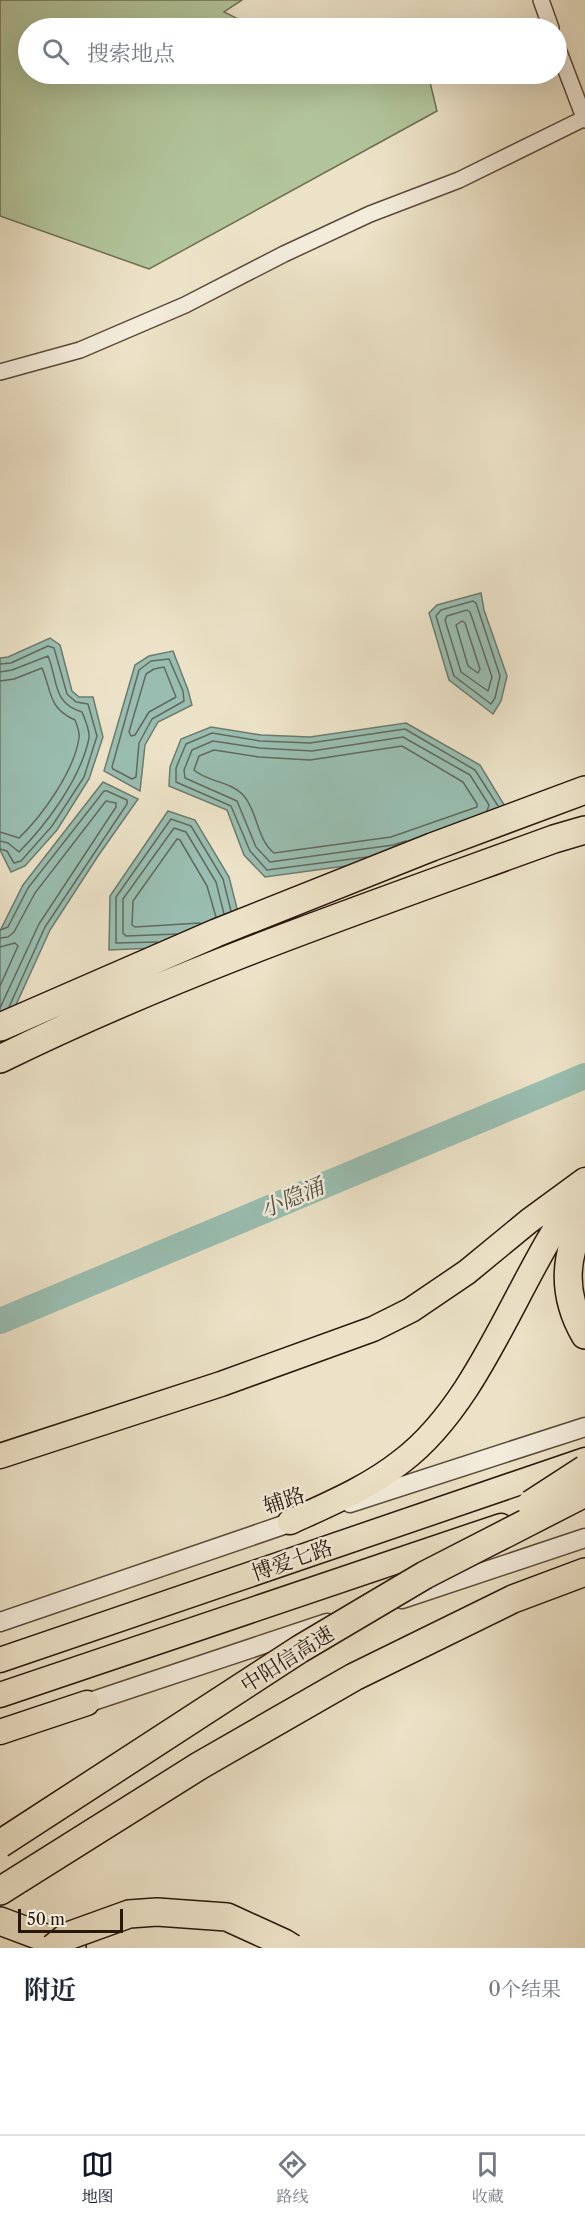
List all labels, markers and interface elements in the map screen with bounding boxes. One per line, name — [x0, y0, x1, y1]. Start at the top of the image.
search box — [18, 18, 567, 84]
icon: search — [39, 35, 72, 68]
text: 搜索地点 — [87, 40, 175, 67]
water label: 小隐涌 — [256, 1172, 330, 1223]
street label: 辅路 — [260, 1482, 308, 1518]
street label: 博爱七路 — [248, 1535, 336, 1585]
street label: 中阳信高速 — [236, 1621, 338, 1697]
scale bar — [18, 1906, 123, 1934]
text: 50 m — [27, 1909, 65, 1929]
text: 附近 — [24, 1974, 76, 2006]
text: 0个结果 — [488, 1977, 561, 2001]
tab: 地图 — [81, 2148, 114, 2207]
tab: 路线 — [276, 2148, 309, 2207]
tab: 收藏 — [471, 2148, 504, 2207]

